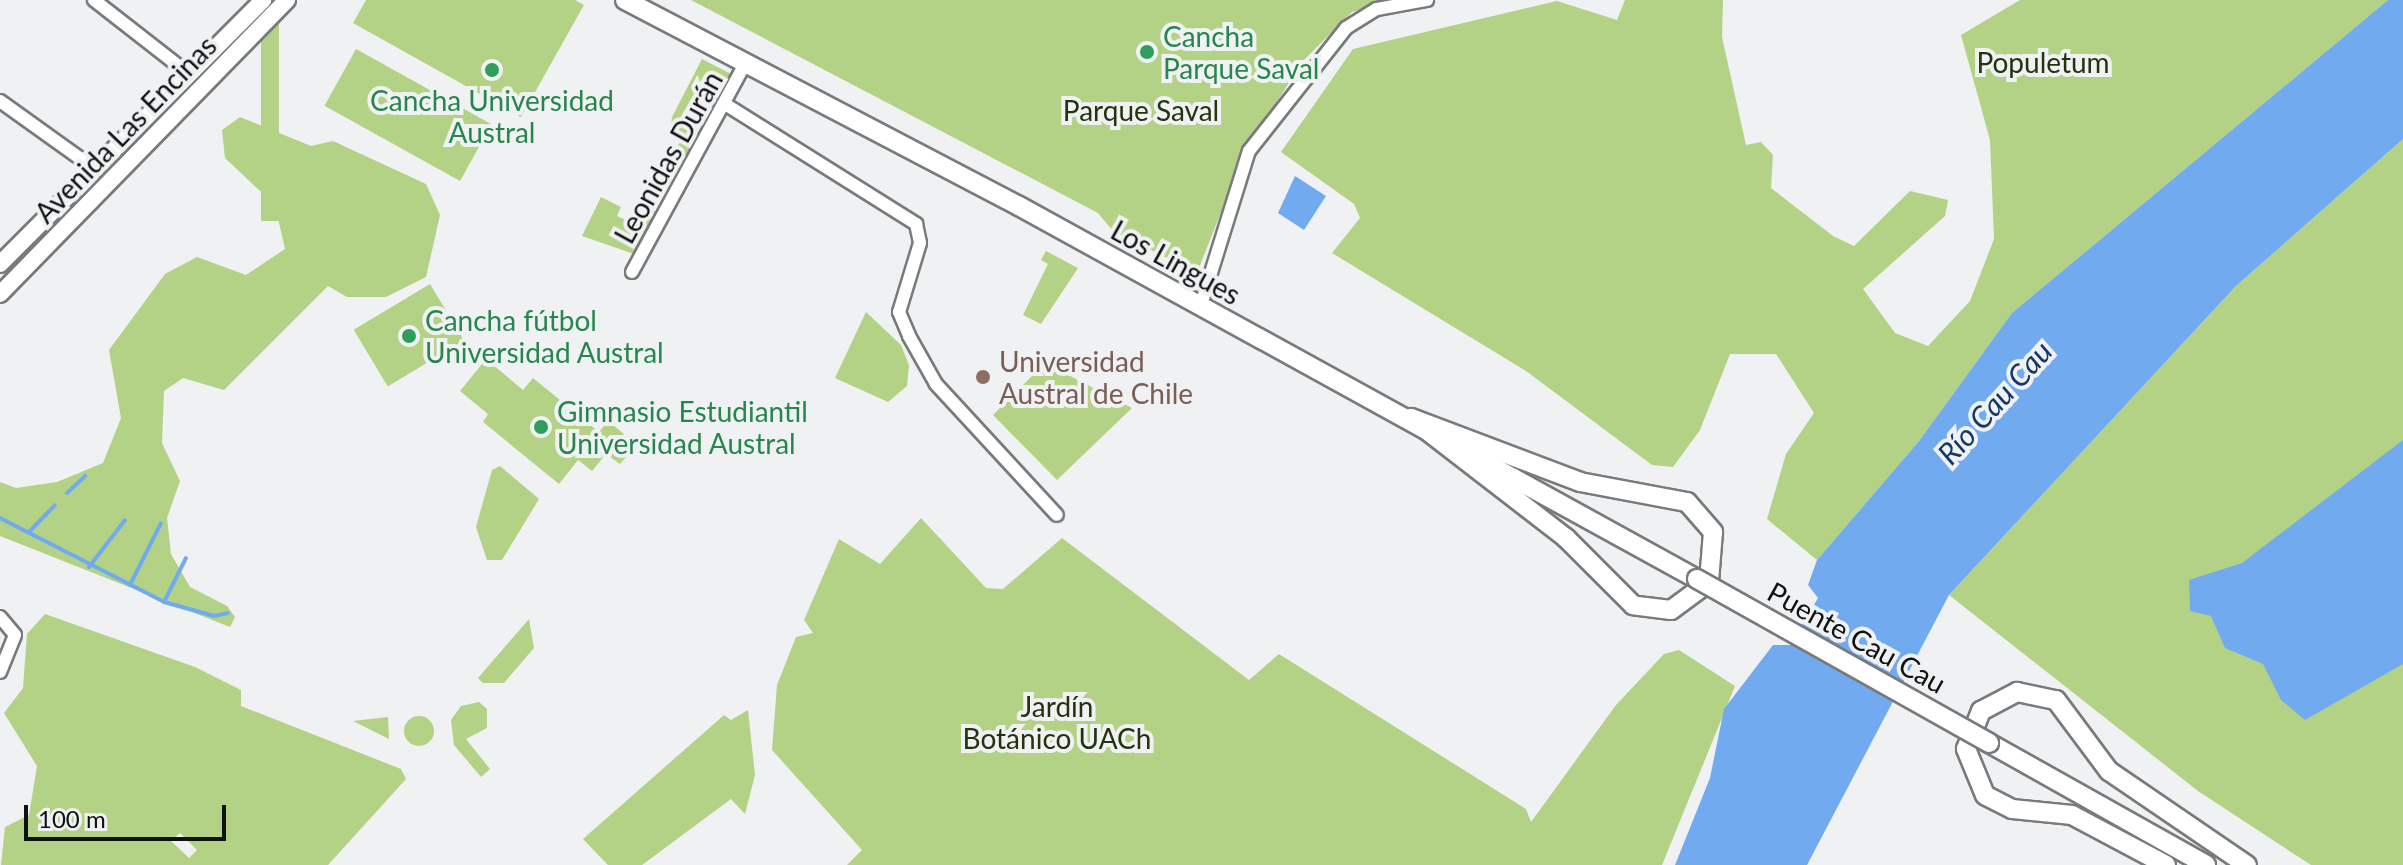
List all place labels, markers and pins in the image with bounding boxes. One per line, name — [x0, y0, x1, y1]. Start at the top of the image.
place label: Cancha Parque Saval — [1163, 19, 1319, 85]
marker: Cancha Parque Saval — [1138, 43, 1156, 61]
marker: Cancha Universidad Austral — [483, 61, 501, 79]
place label: Cancha Universidad Austral — [370, 83, 614, 149]
place label: Cancha fútbol Universidad Austral — [425, 303, 665, 369]
marker: Cancha fútbol Universidad Austral — [400, 327, 418, 345]
place label: Universidad Austral de Chile — [999, 344, 1193, 410]
marker: Universidad Austral de Chile — [974, 368, 992, 386]
place label: Gimnasio Estudiantil Universidad Austral — [557, 394, 808, 460]
marker: Gimnasio Estudiantil Universidad Austral — [532, 418, 550, 436]

